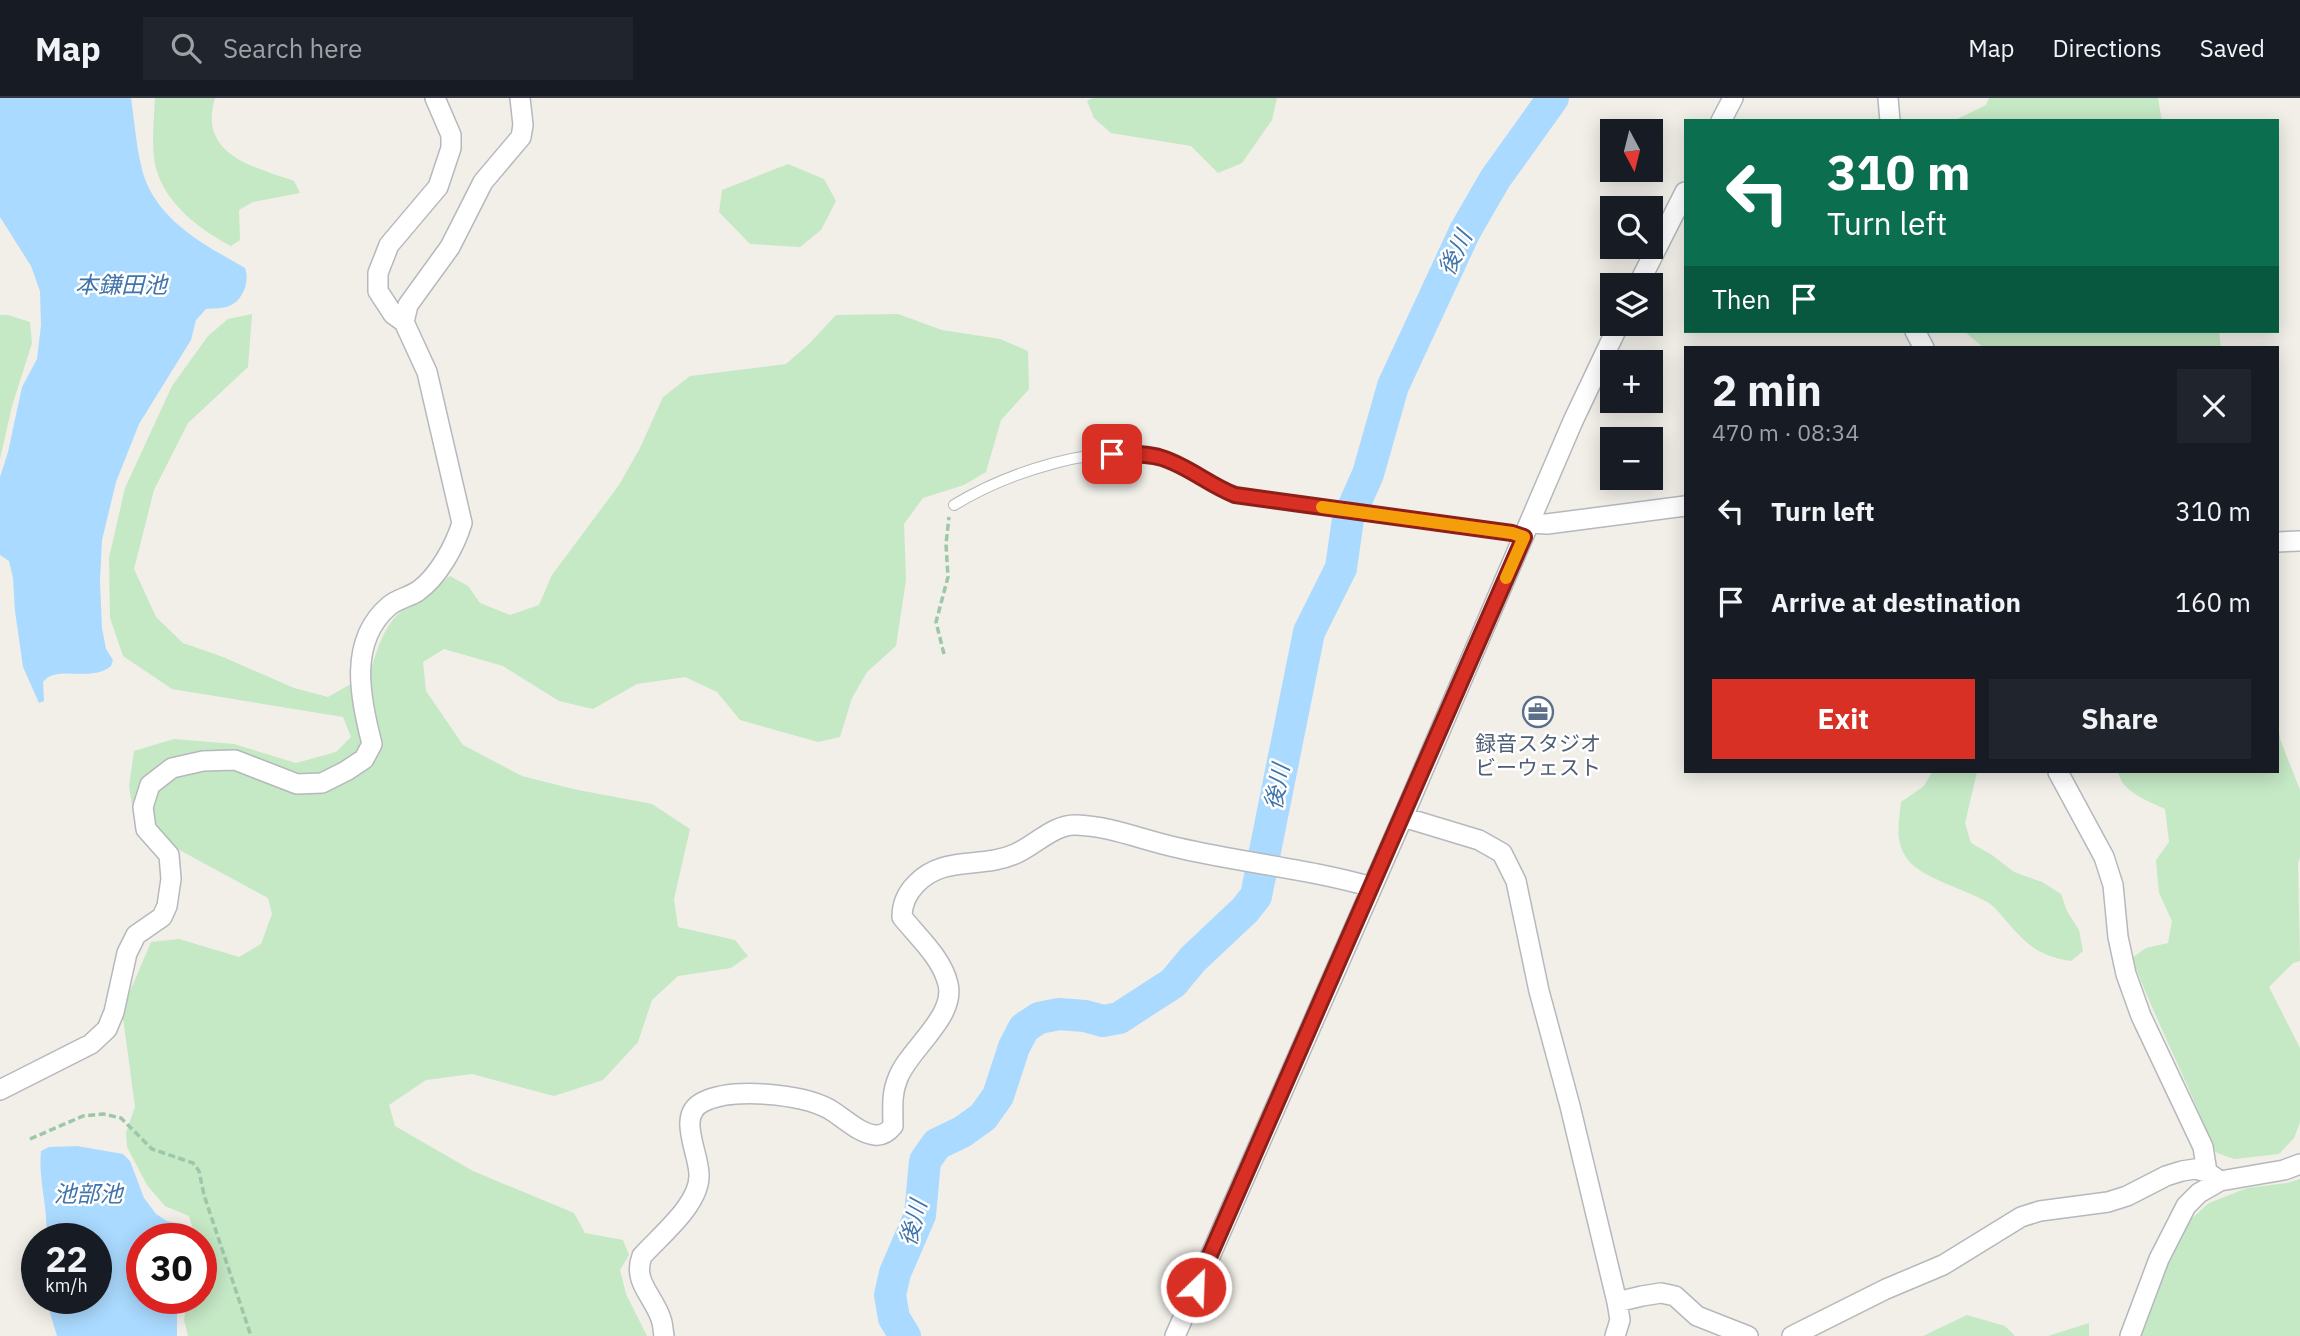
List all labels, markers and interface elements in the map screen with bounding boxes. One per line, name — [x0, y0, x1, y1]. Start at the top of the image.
search box — [143, 17, 633, 80]
text: Map — [35, 27, 101, 70]
icon: search — [167, 29, 205, 67]
text: Search here — [223, 31, 362, 65]
text: Map — [1968, 32, 2014, 64]
text: Directions — [2052, 32, 2162, 64]
text: Saved — [2200, 32, 2265, 64]
north arrow — [1600, 119, 1662, 182]
map controls — [1600, 119, 1663, 490]
text: 310 m — [1827, 140, 1971, 203]
icon: left — [1712, 147, 1803, 238]
button: search — [1600, 196, 1663, 259]
text: Turn left — [1827, 202, 1947, 244]
water label: 後川 — [1431, 223, 1479, 280]
water label: 本鎌田池 — [75, 269, 169, 299]
button: layers — [1600, 273, 1663, 336]
icon: arrive — [1785, 280, 1823, 318]
text: Then — [1712, 282, 1771, 316]
button: + — [1600, 350, 1663, 413]
text: 2 min — [1712, 363, 1822, 418]
button: close — [2177, 369, 2251, 443]
text: 470 m · 08:34 — [1712, 417, 1859, 447]
pin — [1082, 424, 1142, 484]
button: − — [1600, 427, 1663, 490]
icon: arrive — [1093, 435, 1131, 473]
icon: left — [1712, 492, 1750, 530]
text: Turn left — [1771, 494, 1874, 528]
text: 310 m — [2175, 494, 2251, 528]
icon: arrive — [1712, 583, 1750, 621]
text: Arrive at destination — [1771, 585, 2021, 619]
text: 160 m — [2175, 585, 2251, 619]
button: Exit — [1712, 679, 1975, 759]
button: Share — [1989, 679, 2251, 759]
office icon: 録音スタジオ ビーウェスト — [1521, 695, 1555, 729]
place label: 録音スタジオ ビーウェスト — [1475, 729, 1601, 781]
water label: 後川 — [1257, 758, 1296, 812]
water label: 池部池 — [54, 1178, 125, 1208]
water label: 後川 — [892, 1194, 933, 1249]
speed limit sign: 30 — [126, 1223, 217, 1314]
text: 22 — [45, 1236, 88, 1282]
position arrow — [1159, 1250, 1233, 1324]
text: km/h — [45, 1274, 88, 1297]

